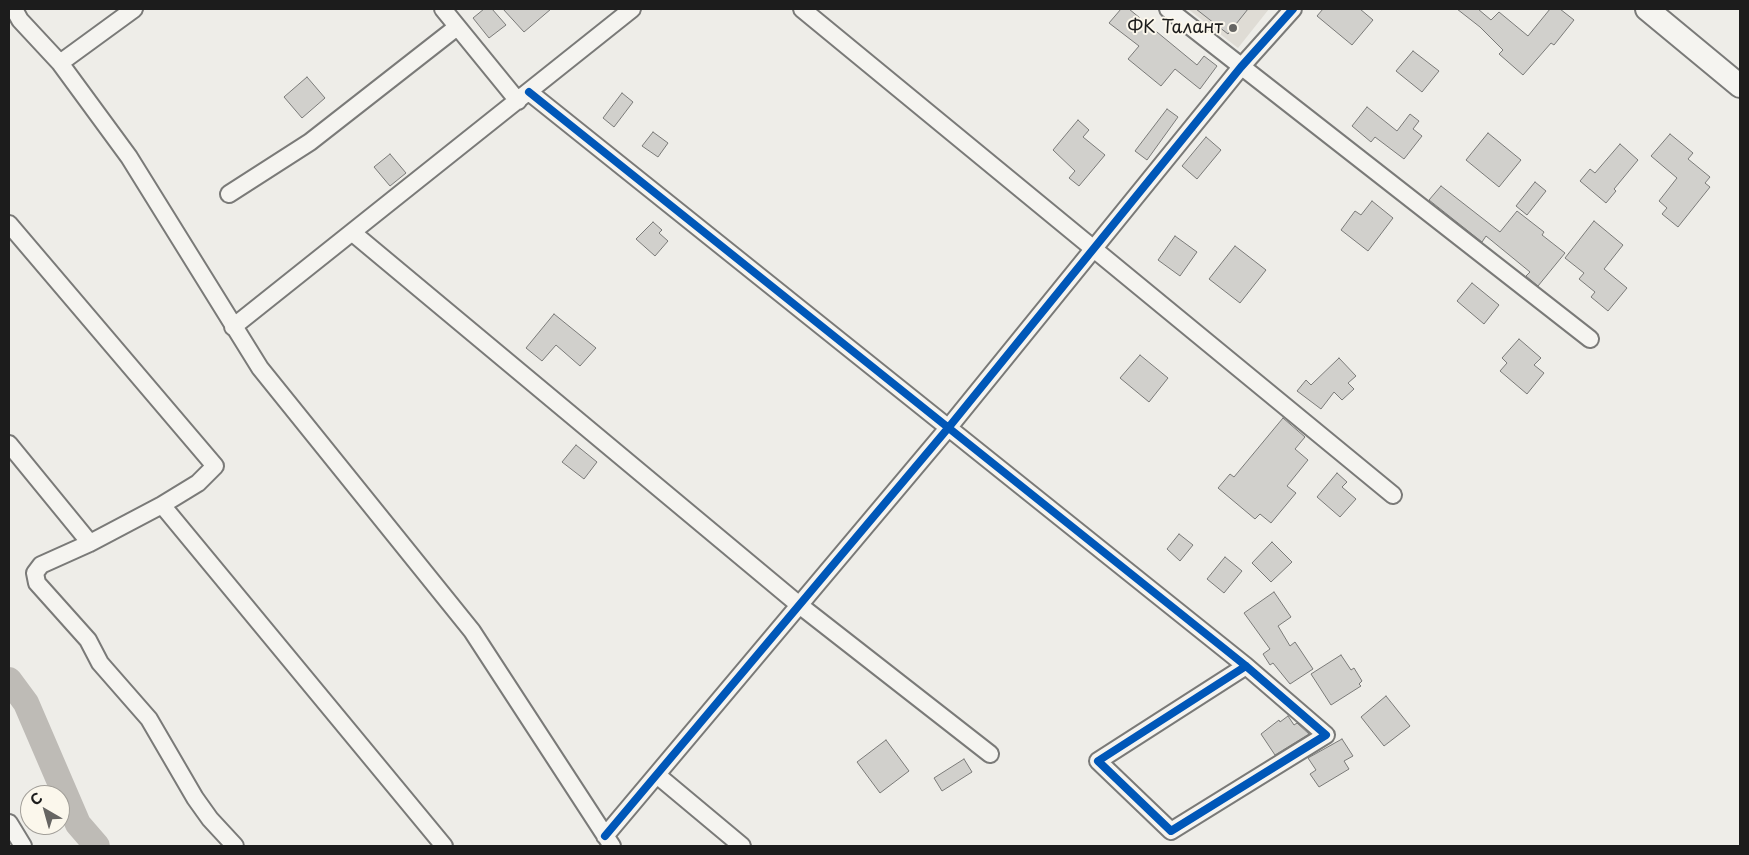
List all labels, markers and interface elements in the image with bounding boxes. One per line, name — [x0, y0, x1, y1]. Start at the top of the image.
place label: ФК Талант — [1127, 17, 1223, 39]
marker: ФК Талант — [1227, 22, 1239, 34]
north arrow — [20, 785, 70, 835]
text: С — [25, 787, 47, 810]

